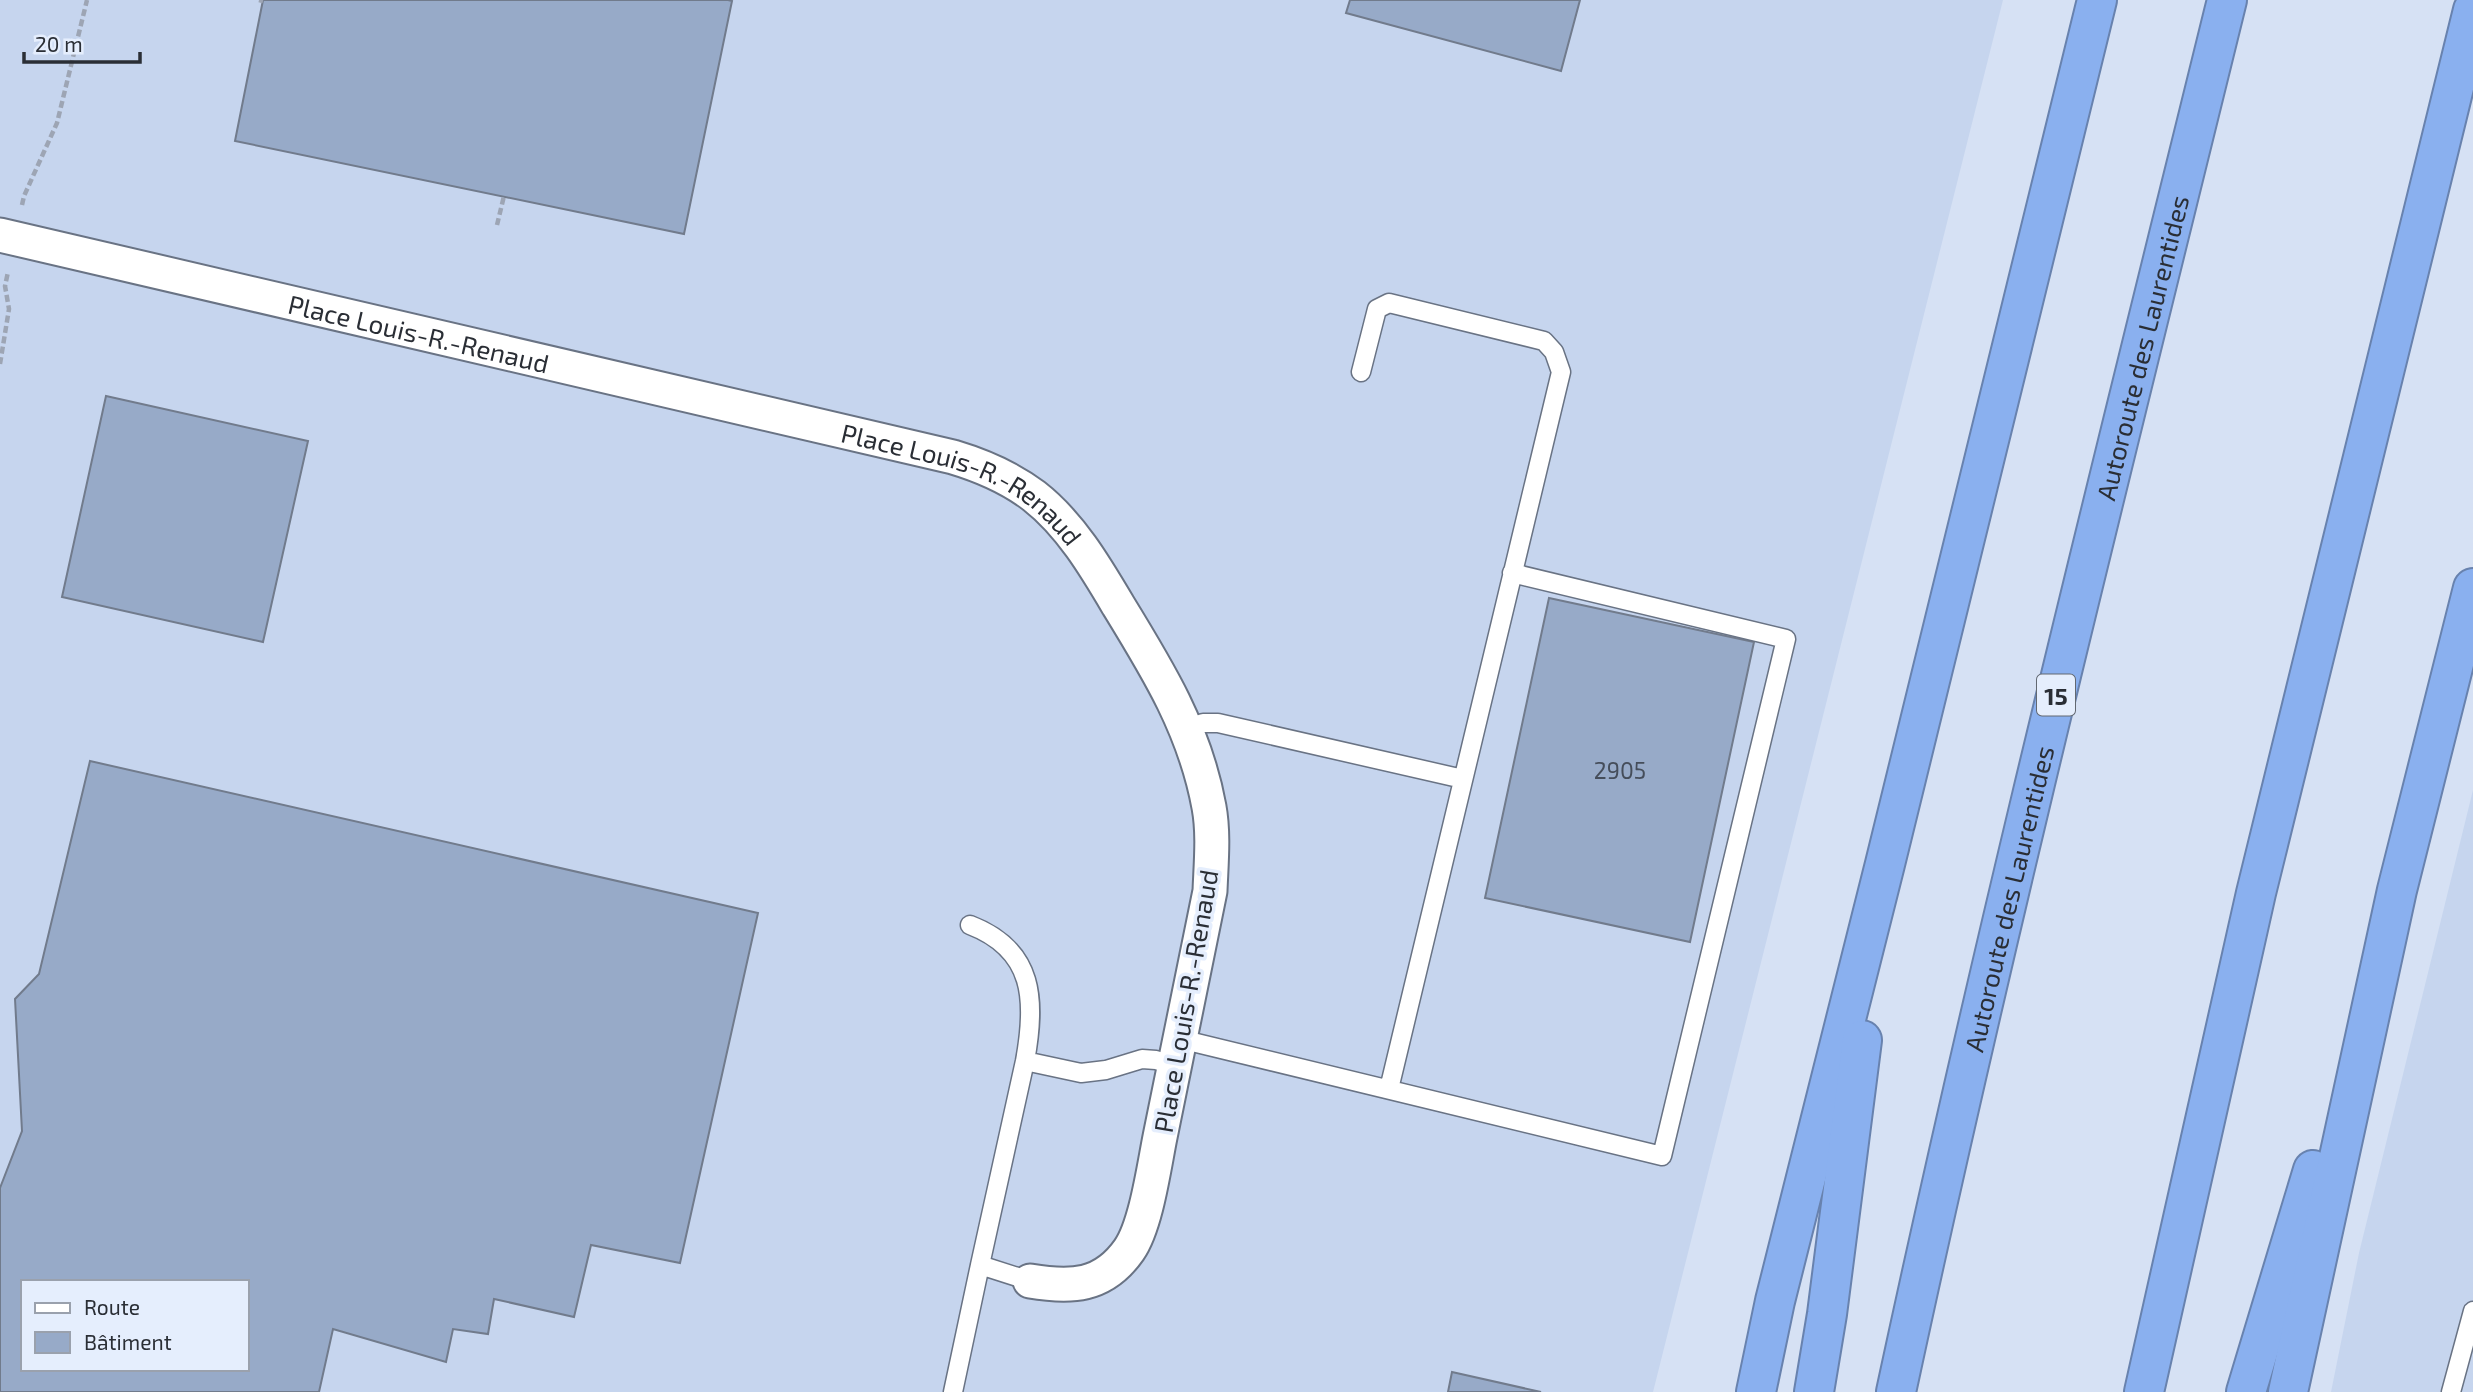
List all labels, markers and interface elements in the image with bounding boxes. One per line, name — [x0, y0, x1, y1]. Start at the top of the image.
scale bar — [24, 21, 140, 65]
text: 20 m — [35, 31, 83, 56]
street label: Autoroute des Laurentides — [2089, 192, 2194, 503]
street label: Place Louis-R.-Renaud — [285, 287, 552, 378]
street label: Place Louis-R.-Renaud — [839, 416, 1089, 551]
road number: 15 — [2037, 674, 2075, 716]
street label: Autoroute des Laurentides — [1957, 743, 2059, 1054]
house number: 2905 — [1594, 756, 1646, 784]
street label: Place Louis-R.-Renaud — [1147, 867, 1223, 1135]
legend — [21, 1280, 248, 1371]
text: Route — [84, 1294, 140, 1319]
text: Bâtiment — [84, 1329, 172, 1354]

